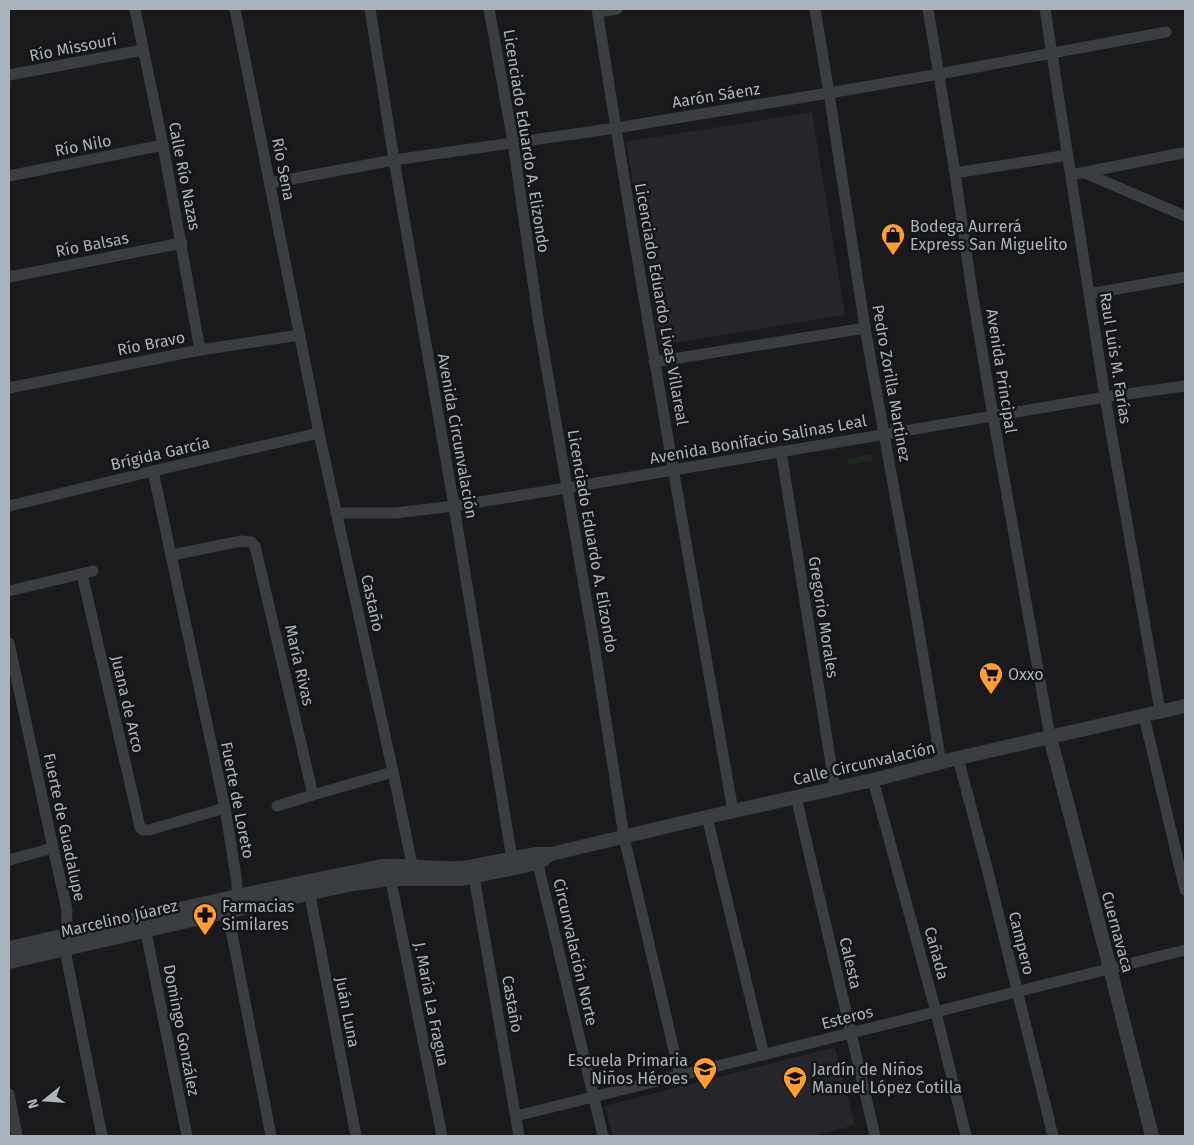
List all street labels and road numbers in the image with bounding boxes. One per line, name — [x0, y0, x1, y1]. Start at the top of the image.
street label: Licenciado Eduardo A. Elizondo — [499, 28, 554, 254]
street label: Río Missouri — [28, 30, 119, 65]
street label: Aarón Sáenz — [671, 79, 762, 112]
street label: Calle Río Nazas — [165, 120, 204, 232]
street label: Río Nilo — [53, 131, 113, 160]
street label: Río Sena — [268, 136, 299, 202]
street label: Licenciado Eduardo Livas Villareal — [631, 181, 692, 427]
street label: Río Balsas — [54, 228, 130, 261]
street label: Raul Luis M. Farías — [1096, 291, 1135, 425]
street label: Pedro Zorilla Martinez — [868, 303, 915, 463]
street label: Avenida Principal — [982, 307, 1021, 435]
street label: Río Bravo — [116, 328, 187, 359]
street label: Avenida Circunvalación — [434, 352, 481, 520]
street label: Avenida Bonifacio Salinas Leal — [648, 411, 868, 468]
street label: Licenciado Eduardo A. Elizondo — [564, 428, 621, 654]
street label: Brígida García — [109, 433, 212, 474]
street label: Gregorio Morales — [805, 555, 843, 679]
street label: Castaño — [357, 573, 388, 633]
street label: María Rivas — [281, 623, 318, 707]
street label: Juana de Arco — [107, 654, 148, 755]
street label: Calle Circunvalación — [791, 738, 937, 789]
street label: Fuerte de Loreto — [217, 740, 258, 860]
street label: Fuerte de Guadalupe — [40, 751, 89, 903]
street label: Circunvalación Norte — [549, 877, 602, 1028]
street label: Cuernavaca — [1098, 889, 1137, 975]
street label: Marcelino Júarez — [59, 896, 179, 941]
street label: Campero — [1004, 910, 1039, 977]
street label: Cañada — [920, 925, 953, 982]
street label: Calesta — [835, 935, 866, 991]
street label: J. María La Fragua — [410, 940, 453, 1068]
street label: Domingo González — [159, 963, 204, 1097]
street label: Castaño — [498, 974, 527, 1034]
street label: Juán Luna — [331, 975, 364, 1049]
street label: Esteros — [819, 1002, 875, 1033]

